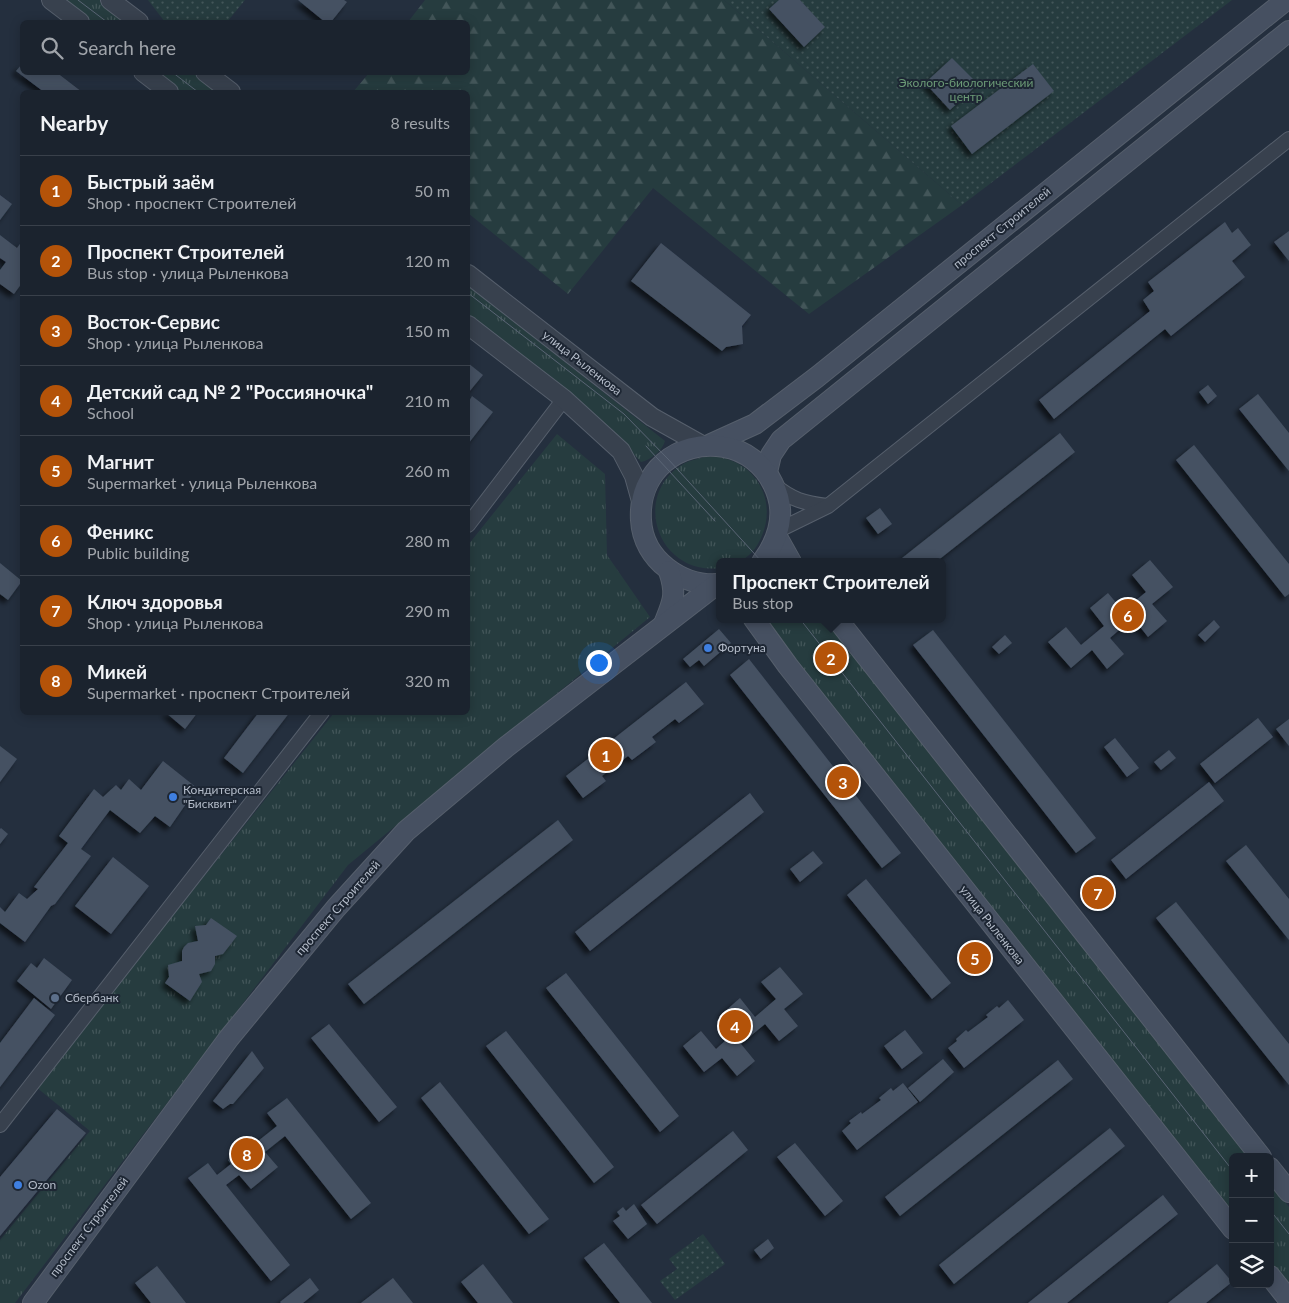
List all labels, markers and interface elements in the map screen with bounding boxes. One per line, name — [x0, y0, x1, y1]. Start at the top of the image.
search box — [20, 20, 470, 75]
icon: search — [38, 34, 66, 62]
text: Search here — [78, 36, 176, 59]
park label: Эколого-биологический центр — [899, 75, 1034, 104]
text: Nearby — [40, 110, 108, 135]
text: 8 results — [390, 113, 450, 132]
text: Быстрый заём — [87, 170, 214, 193]
text: 1 — [51, 181, 61, 200]
text: 50 m — [414, 181, 450, 200]
street label: проспект Строителей — [950, 184, 1054, 272]
text: Shop · проспект Строителей — [87, 193, 296, 212]
text: Проспект Строителей — [87, 240, 284, 263]
text: 2 — [51, 251, 61, 270]
text: 120 m — [405, 251, 450, 270]
text: Bus stop · улица Рыленкова — [87, 263, 289, 282]
text: Восток-Сервис — [87, 310, 220, 333]
text: 3 — [51, 321, 61, 340]
text: 150 m — [405, 321, 450, 340]
street label: улица Рыленкова — [540, 327, 625, 398]
text: Shop · улица Рыленкова — [87, 333, 263, 352]
text: Детский сад № 2 "Россияночка" — [87, 380, 373, 403]
text: 4 — [51, 391, 61, 410]
text: 210 m — [405, 391, 450, 410]
text: School — [87, 403, 134, 422]
text: Магнит — [87, 450, 154, 473]
text: 5 — [51, 461, 61, 480]
text: 260 m — [405, 461, 450, 480]
text: Supermarket · улица Рыленкова — [87, 473, 317, 492]
text: Феникс — [87, 520, 153, 543]
text: 6 — [51, 531, 61, 550]
text: 280 m — [405, 531, 450, 550]
text: Public building — [87, 543, 189, 562]
popup — [716, 558, 946, 623]
text: Проспект Строителей — [732, 570, 930, 593]
text: Ключ здоровья — [87, 590, 223, 613]
text: Bus stop — [732, 593, 793, 612]
pin: 6 — [1112, 596, 1144, 634]
text: 7 — [51, 601, 61, 620]
text: 290 m — [405, 601, 450, 620]
text: Shop · улица Рыленкова — [87, 613, 263, 632]
pin: 2 — [815, 639, 847, 677]
place label: Фортуна — [718, 640, 766, 655]
marker: Фортуна — [702, 642, 714, 654]
your location — [586, 650, 612, 676]
text: Микей — [87, 660, 147, 683]
text: 8 — [51, 671, 61, 690]
text: 320 m — [405, 671, 450, 690]
text: Supermarket · проспект Строителей — [87, 683, 350, 702]
pin: 1 — [590, 736, 622, 774]
pin: 3 — [827, 763, 859, 801]
place label: Кондитерская "Бисквит" — [183, 782, 261, 811]
marker: Кондитерская "Бисквит" — [167, 791, 179, 803]
street label: проспект Строителей — [292, 857, 383, 958]
pin: 7 — [1082, 874, 1114, 912]
street label: улица Рыленкова — [957, 882, 1028, 967]
pin: 5 — [959, 939, 991, 977]
place label: Сбербанк — [65, 990, 120, 1005]
marker: Сбербанк — [49, 992, 61, 1004]
pin: 4 — [719, 1007, 751, 1045]
pin: 8 — [231, 1135, 263, 1173]
map controls — [1229, 1153, 1274, 1288]
button: + — [1229, 1153, 1274, 1198]
street label: проспект Строителей — [46, 1174, 131, 1280]
place label: Ozon — [28, 1177, 56, 1192]
marker: Ozon — [12, 1179, 24, 1191]
button: − — [1229, 1198, 1274, 1243]
button: layers — [1229, 1243, 1274, 1288]

